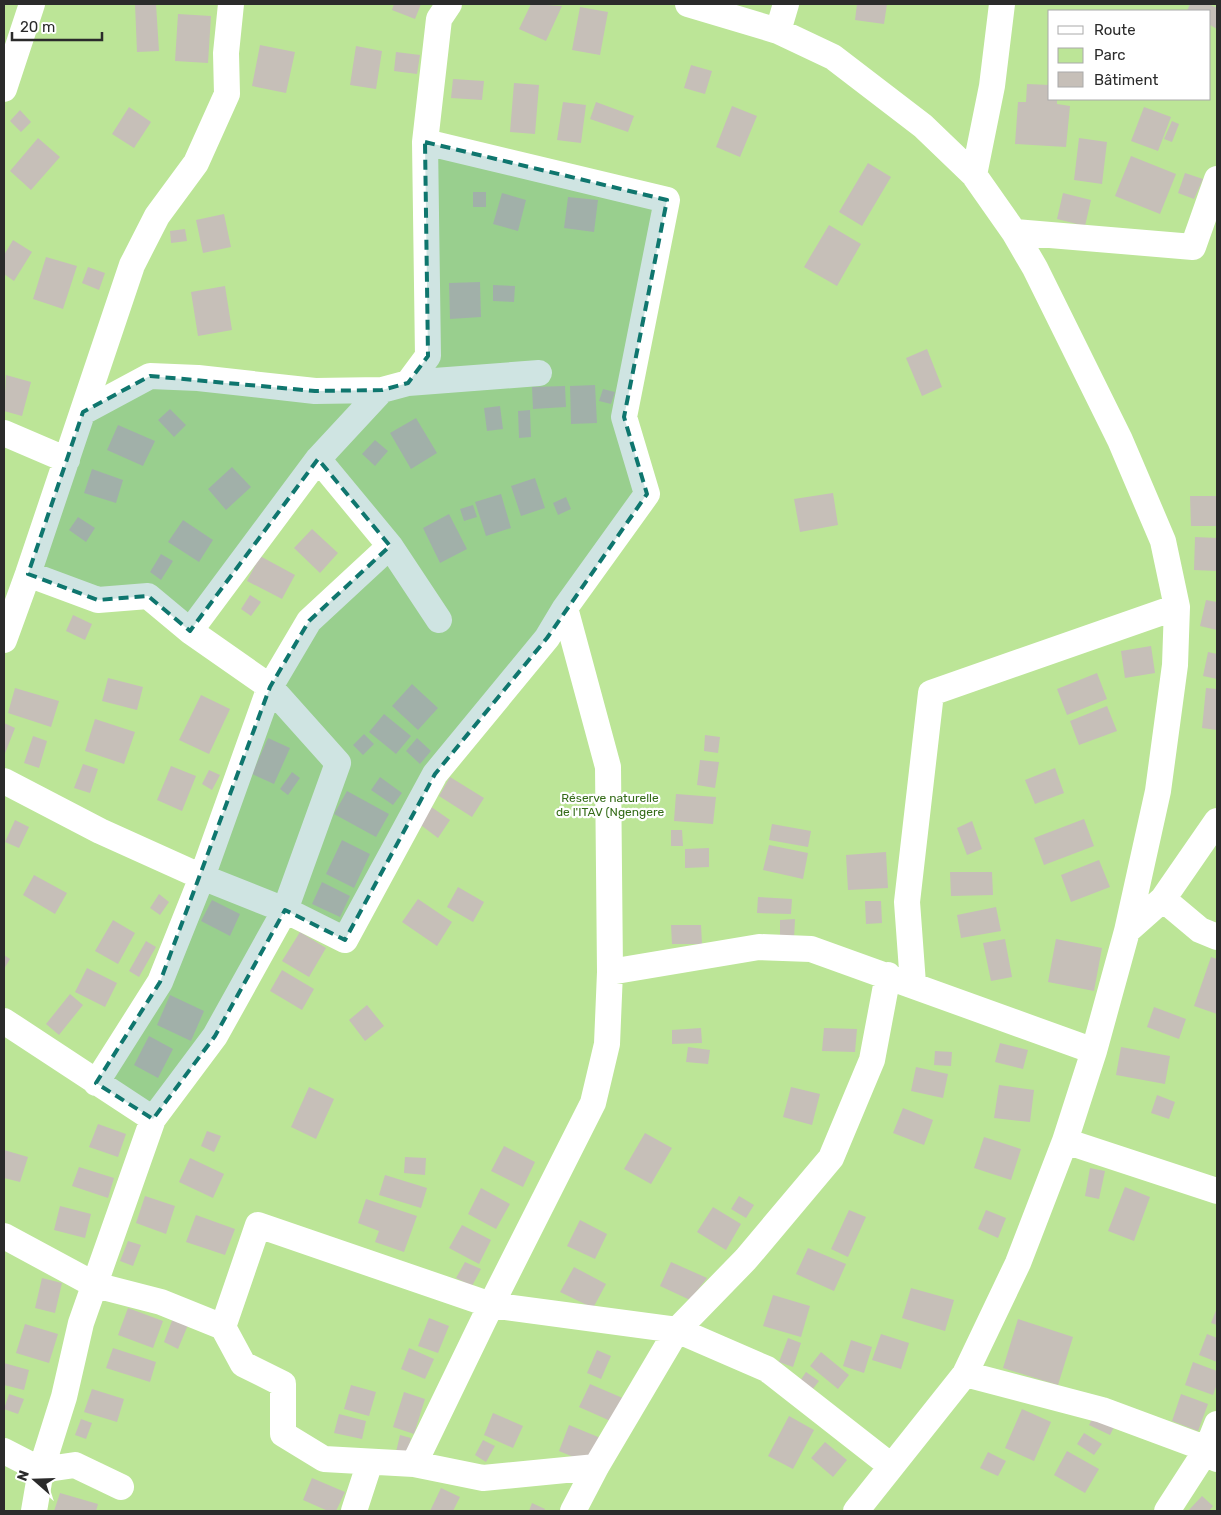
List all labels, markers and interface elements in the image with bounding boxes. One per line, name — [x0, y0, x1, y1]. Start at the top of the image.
scale bar — [12, 10, 102, 42]
legend — [1048, 10, 1211, 100]
text: 20 m — [20, 18, 55, 36]
text: Route — [1094, 21, 1136, 39]
text: Parc — [1094, 46, 1126, 64]
text: Bâtiment — [1094, 71, 1158, 89]
park label: Réserve naturelle de l'ITAV (Ngengere — [556, 791, 664, 819]
north arrow — [10, 1455, 60, 1505]
text: N — [14, 1468, 33, 1483]

